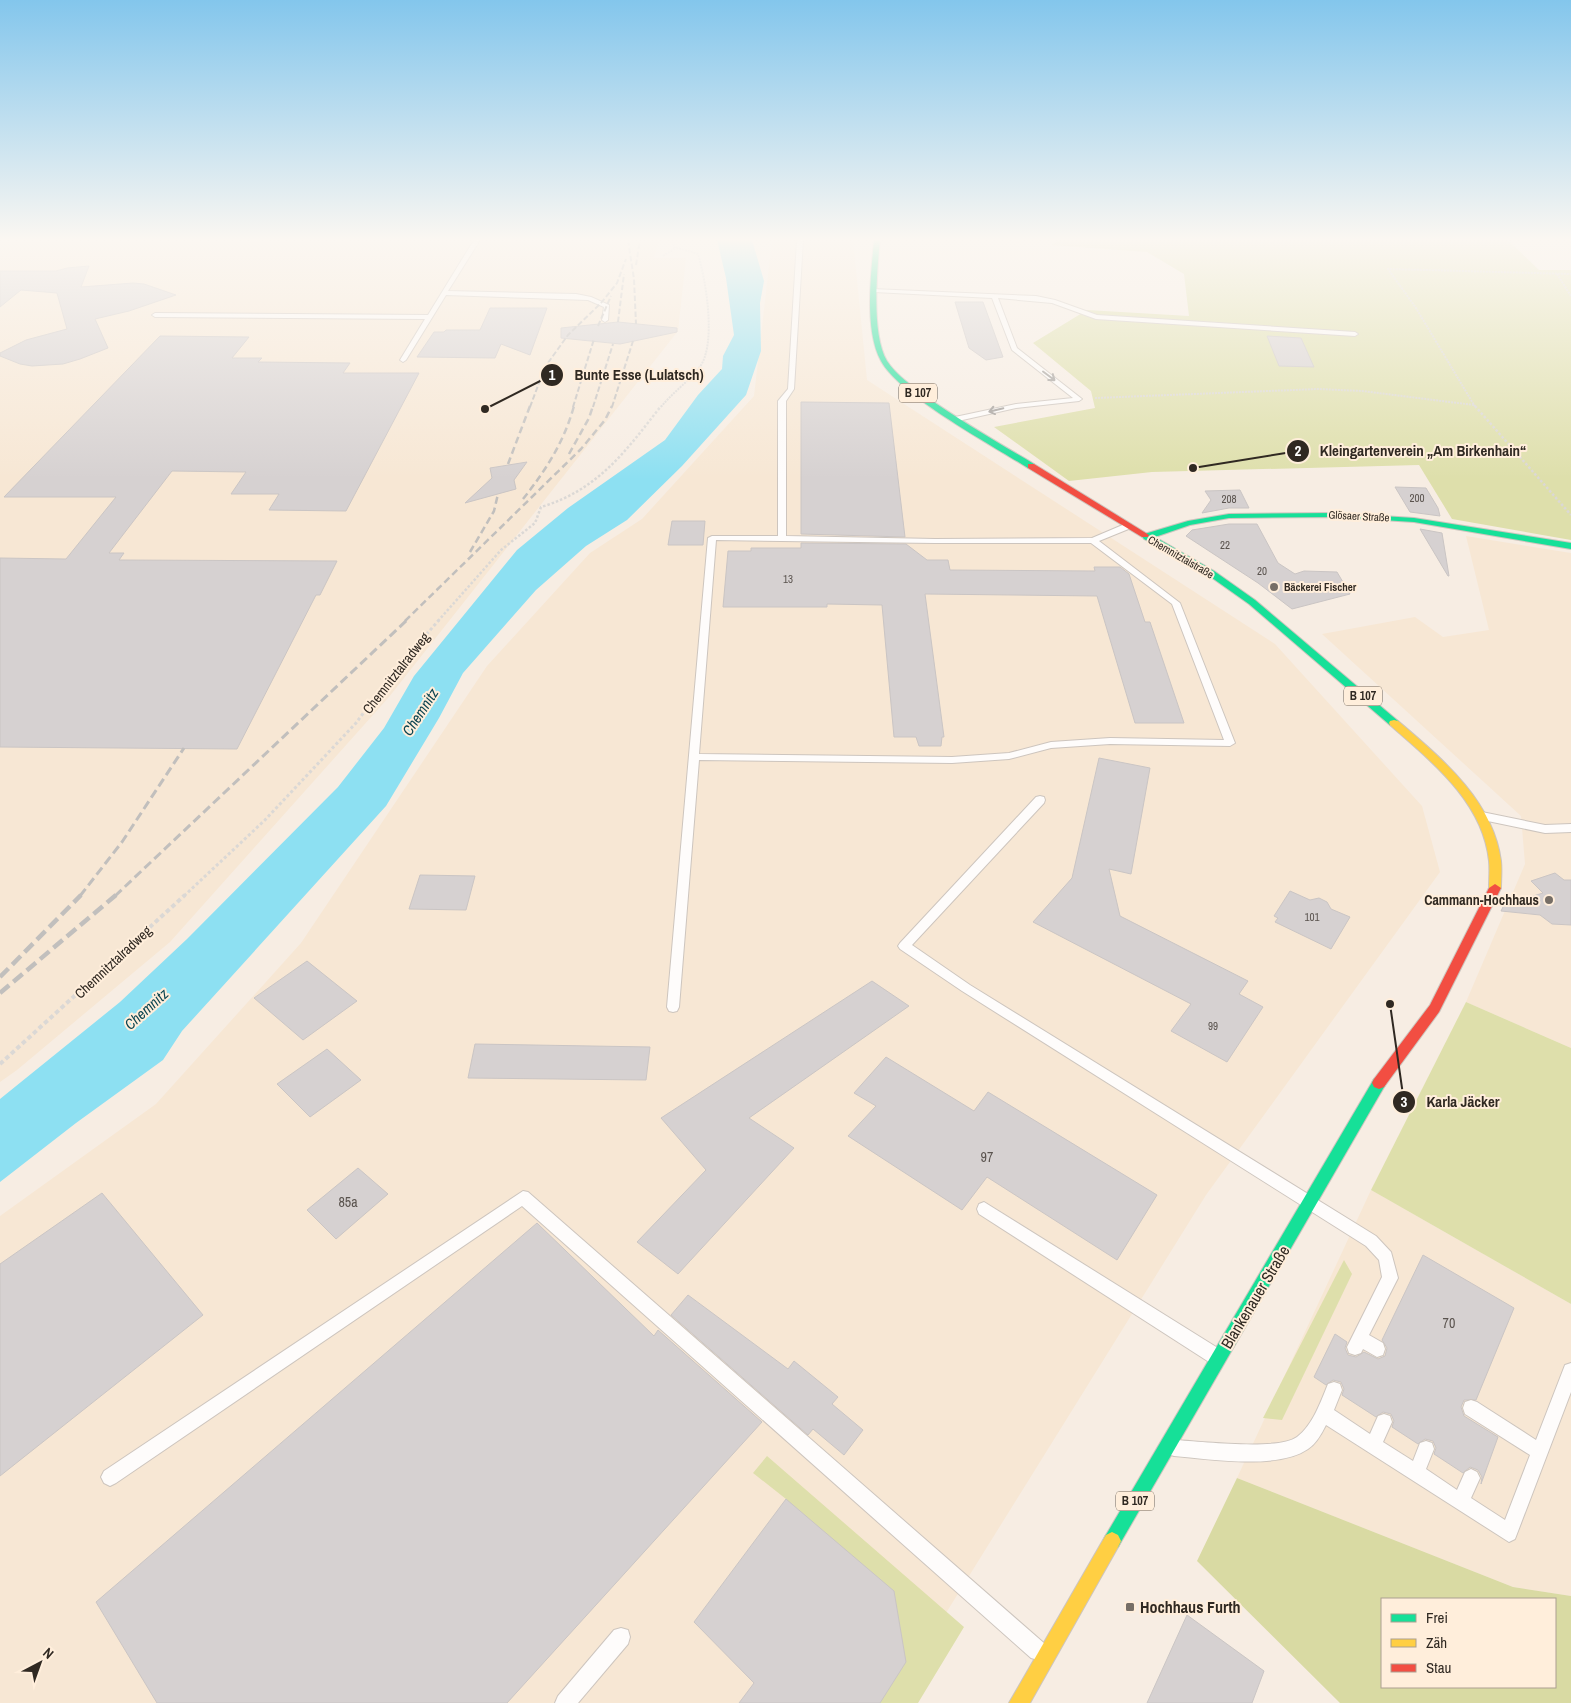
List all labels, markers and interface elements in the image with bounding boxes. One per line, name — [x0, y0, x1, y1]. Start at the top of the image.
callout: Bunte Esse (Lulatsch) — [540, 360, 714, 390]
text: 1 — [549, 364, 556, 385]
text: Bunte Esse (Lulatsch) — [574, 364, 704, 385]
one-way arrow — [1042, 370, 1055, 381]
road number: B 107 — [899, 383, 937, 402]
one-way arrow — [989, 406, 1005, 415]
callout: Kleingartenverein „Am Birkenhain“ — [1285, 436, 1537, 466]
text: 2 — [1295, 440, 1302, 461]
text: Kleingartenverein „Am Birkenhain“ — [1320, 440, 1526, 461]
house number: 200 — [1409, 491, 1425, 505]
house number: 208 — [1221, 492, 1237, 506]
street label: Glösaer Straße — [1328, 507, 1390, 525]
street label: Chemnitztalstraße — [1146, 533, 1216, 581]
house number: 22 — [1220, 538, 1230, 552]
house number: 20 — [1257, 564, 1267, 578]
house number: 13 — [783, 572, 793, 586]
place label: Bäckerei Fischer — [1284, 580, 1357, 594]
marker: Bäckerei Fischer — [1268, 581, 1280, 593]
street label: Chemnitztalradweg — [359, 629, 433, 717]
water label: Chemnitz — [398, 685, 442, 739]
road number: B 107 — [1344, 686, 1382, 706]
place label: Cammann-Hochhaus — [1424, 891, 1539, 909]
marker: Cammann-Hochhaus — [1543, 894, 1555, 906]
house number: 101 — [1304, 910, 1320, 924]
street label: Chemnitztalradweg — [71, 921, 156, 1002]
water label: Chemnitz — [119, 983, 173, 1034]
house number: 99 — [1208, 1019, 1218, 1033]
callout: Karla Jäcker — [1391, 1087, 1509, 1117]
text: 3 — [1401, 1091, 1408, 1112]
text: Karla Jäcker — [1426, 1091, 1500, 1112]
house number: 97 — [981, 1148, 993, 1166]
house number: 85a — [338, 1193, 358, 1211]
street label: Blankenauer Straße — [1216, 1241, 1294, 1353]
house number: 70 — [1443, 1314, 1455, 1332]
road number: B 107 — [1116, 1492, 1154, 1510]
place label: Hochhaus Furth — [1140, 1596, 1241, 1618]
legend — [1381, 1598, 1556, 1688]
marker: Hochhaus Furth — [1124, 1601, 1136, 1613]
text: Frei — [1426, 1607, 1448, 1628]
text: Zäh — [1426, 1632, 1447, 1653]
north arrow — [15, 1638, 65, 1688]
text: N — [39, 1644, 58, 1663]
text: Stau — [1426, 1657, 1451, 1678]

